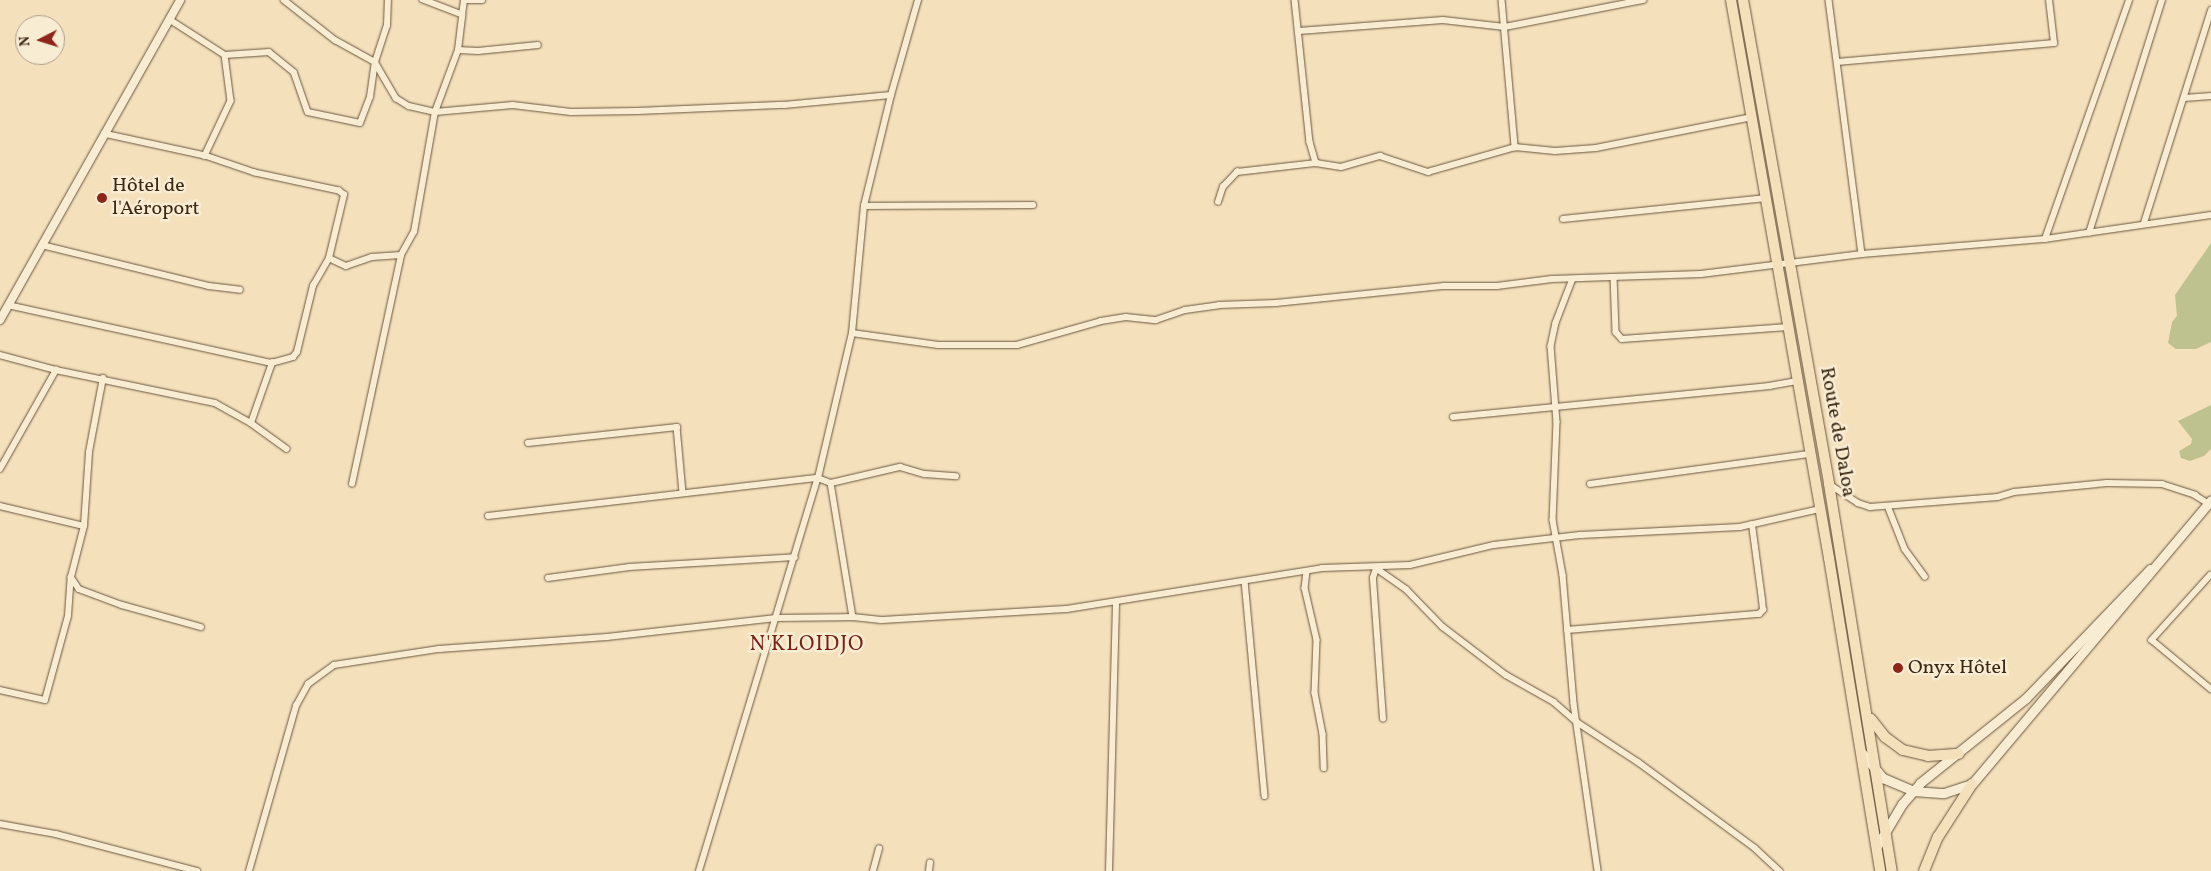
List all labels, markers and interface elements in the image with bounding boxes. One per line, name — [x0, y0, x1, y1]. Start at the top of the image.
north arrow — [15, 15, 65, 65]
text: N — [16, 35, 35, 47]
place label: Hôtel de l'Aéroport — [112, 175, 200, 222]
marker: Hôtel de l'Aéroport — [96, 192, 108, 204]
street label: Route de Daloa — [1814, 365, 1860, 499]
district label: N'KLOIDJO — [748, 632, 866, 658]
place label: Onyx Hôtel — [1908, 656, 2007, 680]
marker: Onyx Hôtel — [1892, 662, 1904, 674]

